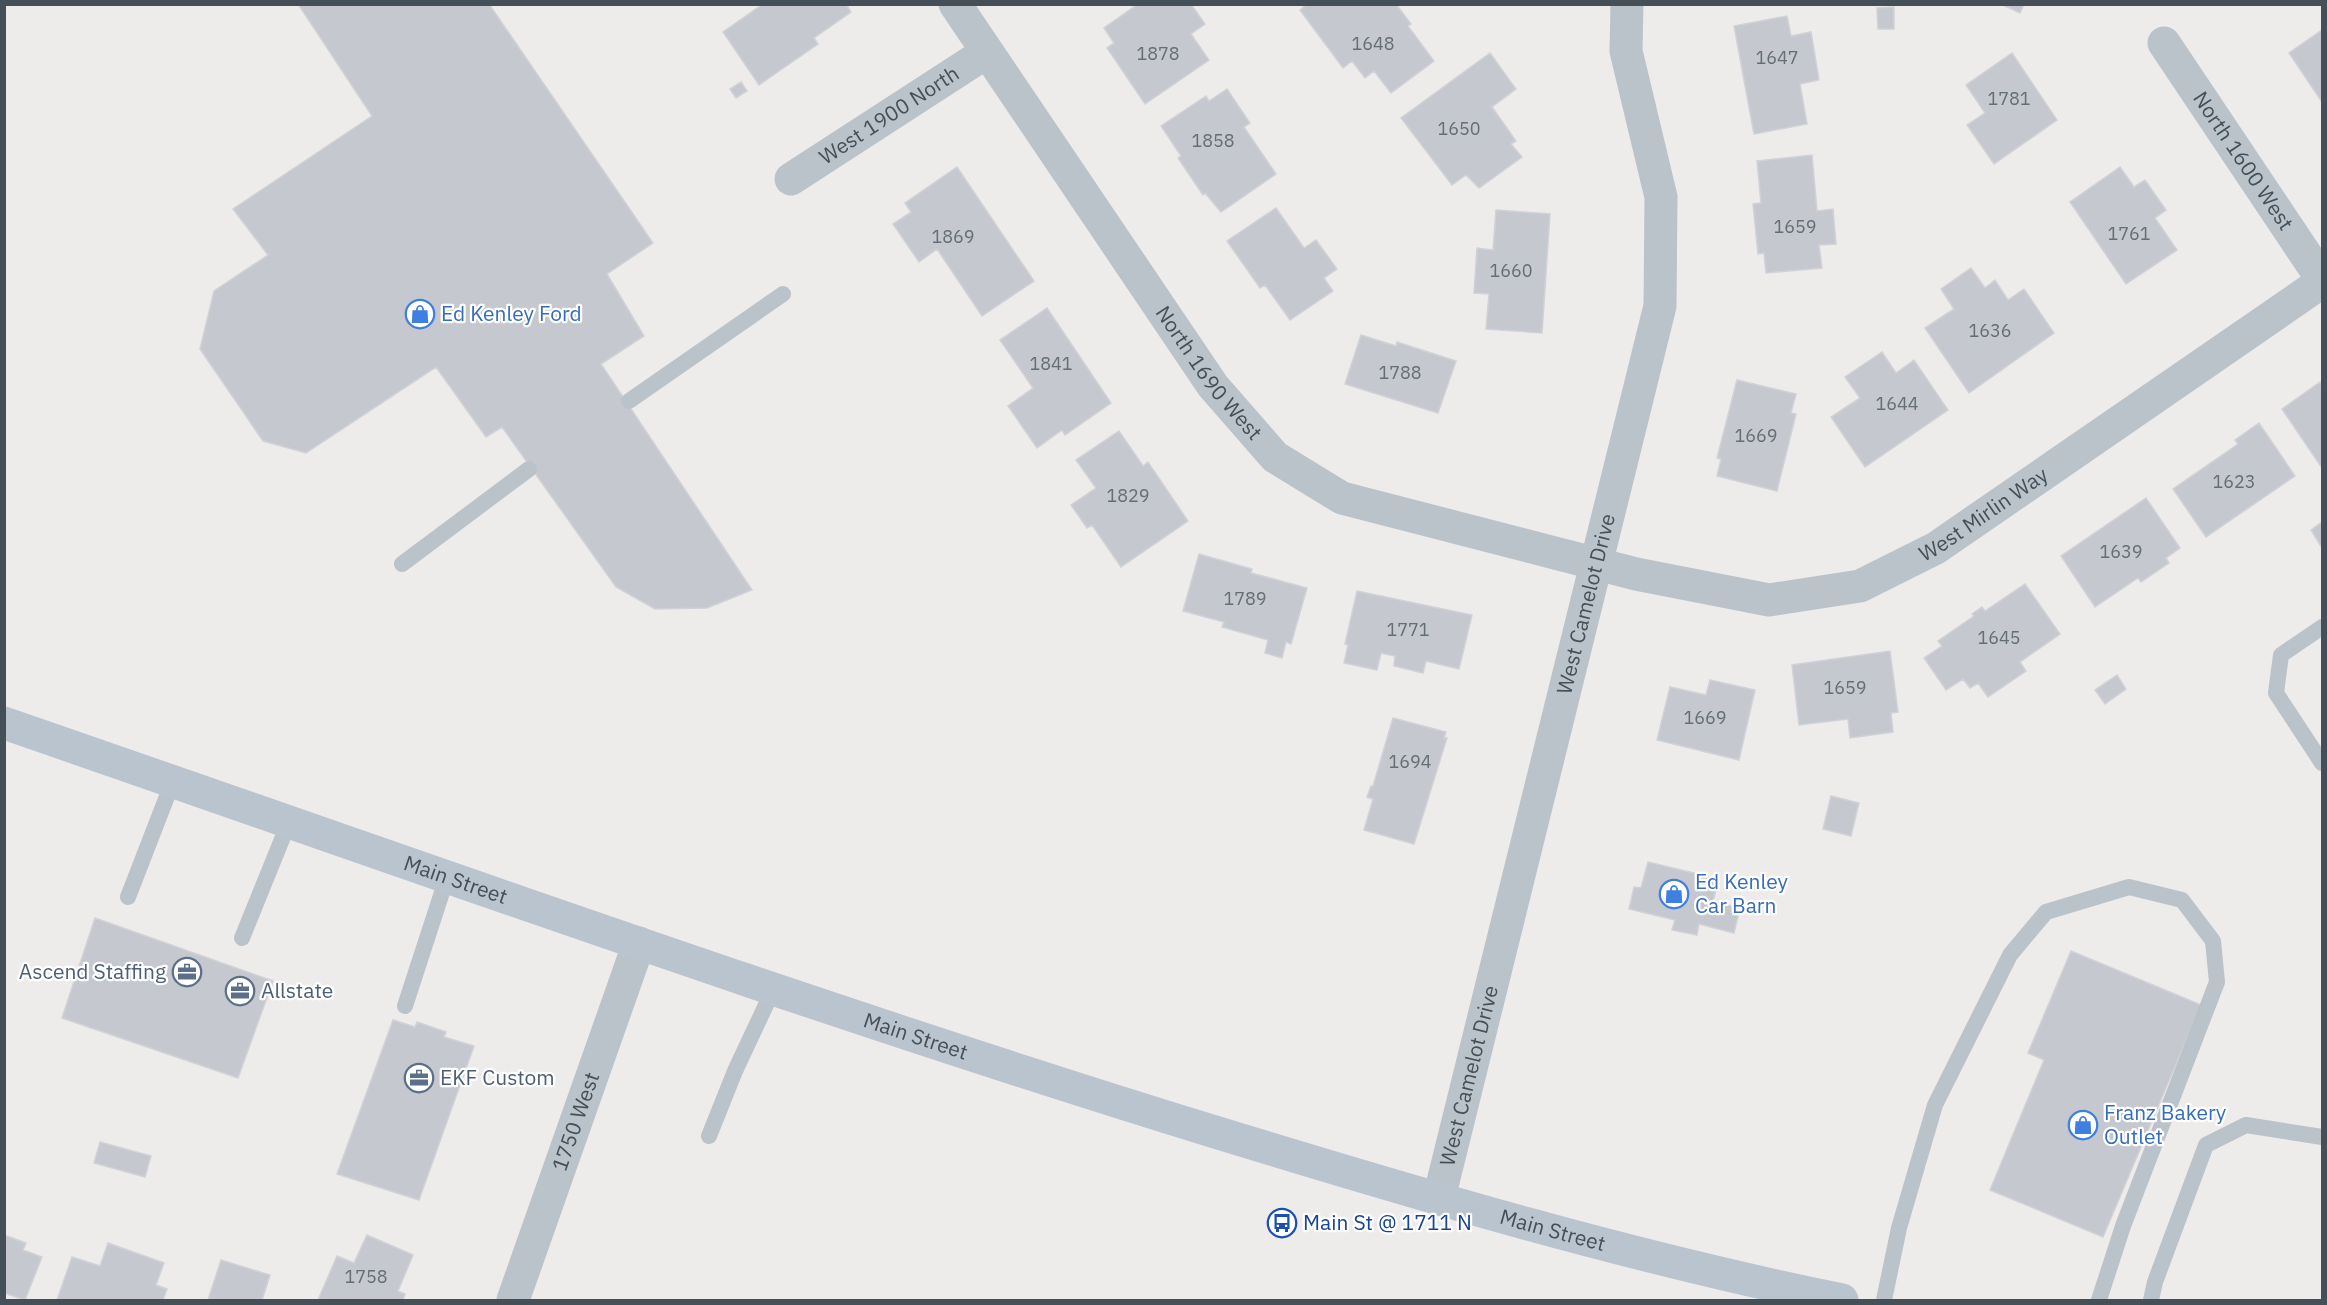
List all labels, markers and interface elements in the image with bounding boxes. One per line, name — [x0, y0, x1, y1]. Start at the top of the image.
house number: 1648 — [1351, 32, 1395, 55]
house number: 1878 — [1136, 42, 1180, 65]
house number: 1647 — [1755, 46, 1799, 69]
street label: West 1900 North — [813, 59, 964, 170]
street label: North 1600 West — [2187, 86, 2300, 235]
house number: 1781 — [1987, 87, 2031, 110]
house number: 1650 — [1437, 117, 1481, 140]
house number: 1858 — [1191, 129, 1235, 152]
house number: 1659 — [1773, 215, 1817, 238]
house number: 1761 — [2107, 222, 2151, 245]
house number: 1869 — [931, 225, 975, 248]
house number: 1660 — [1489, 259, 1533, 282]
shop icon: Ed Kenley Ford — [404, 298, 436, 330]
place label: Ed Kenley Ford — [441, 299, 582, 327]
street label: North 1690 West — [1150, 300, 1269, 446]
house number: 1636 — [1968, 319, 2012, 342]
house number: 1841 — [1029, 352, 1073, 375]
house number: 1788 — [1378, 361, 1422, 384]
house number: 1644 — [1875, 392, 1919, 415]
house number: 1669 — [1734, 424, 1778, 447]
street label: West Mirlin Way — [1914, 460, 2053, 567]
house number: 1623 — [2212, 470, 2256, 493]
house number: 1829 — [1106, 484, 1150, 507]
street label: West Camelot Drive — [1549, 511, 1621, 697]
house number: 1639 — [2099, 540, 2143, 563]
house number: 1789 — [1223, 587, 1267, 610]
house number: 1771 — [1386, 618, 1430, 641]
house number: 1645 — [1977, 626, 2021, 649]
house number: 1659 — [1823, 676, 1867, 699]
house number: 1669 — [1683, 706, 1727, 729]
house number: 1694 — [1388, 750, 1432, 773]
street label: Main Street — [400, 848, 511, 910]
place label: Ed Kenley Car Barn — [1695, 867, 1789, 919]
shop icon: Ed Kenley Car Barn — [1658, 878, 1690, 910]
office icon: Ascend Staffing — [171, 956, 203, 988]
place label: Ascend Staffing — [19, 957, 166, 985]
office icon: Allstate — [224, 975, 256, 1007]
place label: Allstate — [261, 976, 333, 1004]
street label: West Camelot Drive — [1432, 982, 1504, 1169]
street label: Main Street — [860, 1005, 972, 1066]
office icon: EKF Custom — [403, 1062, 435, 1094]
place label: EKF Custom — [440, 1063, 555, 1091]
street label: 1750 West — [545, 1068, 605, 1175]
place label: Franz Bakery Outlet — [2104, 1098, 2227, 1150]
shop icon: Franz Bakery Outlet — [2067, 1109, 2099, 1141]
street label: Main Street — [1497, 1202, 1609, 1257]
bus stop icon: Main St @ 1711 N — [1266, 1207, 1298, 1239]
place label: Main St @ 1711 N — [1303, 1208, 1472, 1236]
house number: 1758 — [344, 1265, 388, 1288]

